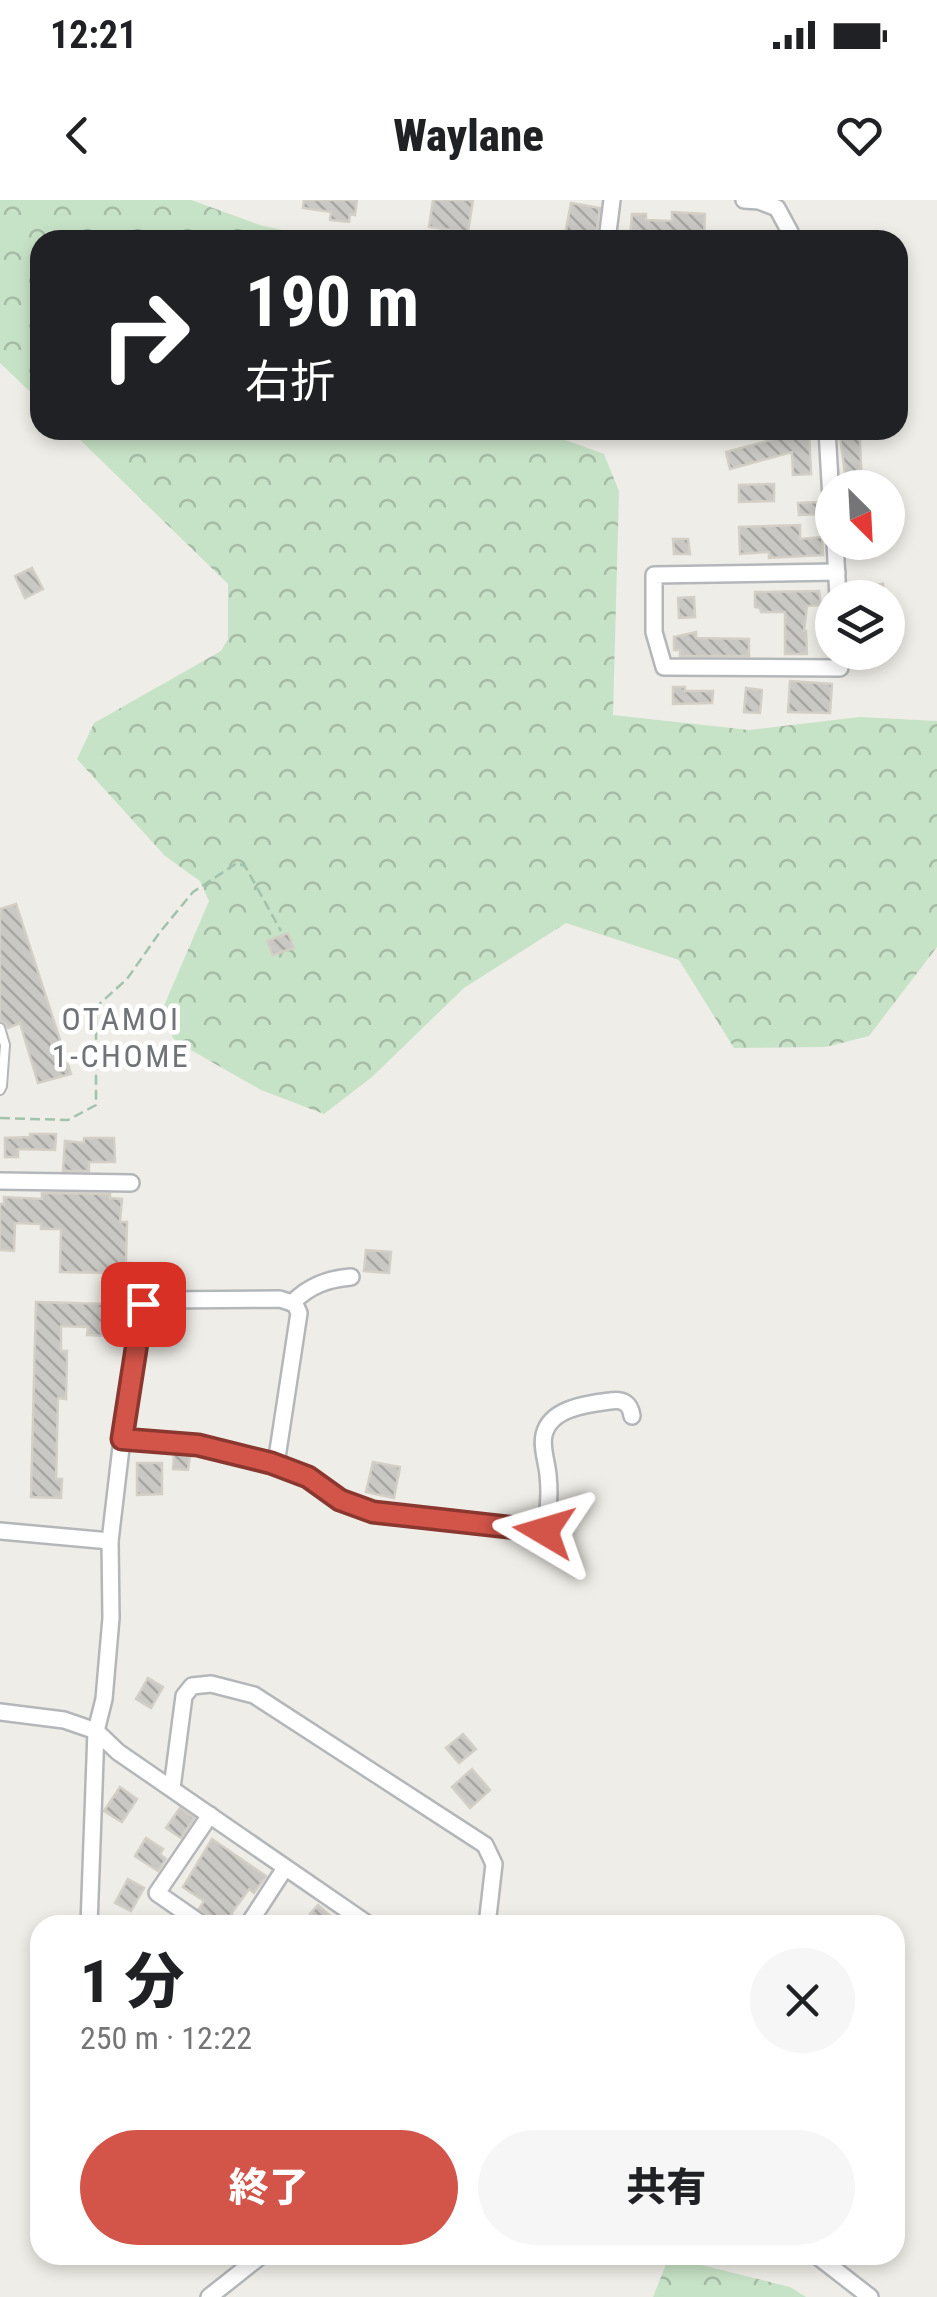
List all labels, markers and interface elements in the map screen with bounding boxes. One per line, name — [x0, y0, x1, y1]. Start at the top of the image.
text: 12:21 — [50, 13, 137, 57]
icon: back — [50, 108, 105, 163]
icon: heart — [832, 108, 887, 163]
text: Waylane — [393, 109, 544, 162]
text: 190 m — [245, 261, 419, 343]
icon: right — [80, 270, 210, 400]
text: 右折 — [245, 355, 335, 408]
north arrow — [815, 470, 905, 560]
map controls — [815, 470, 905, 670]
button: layers — [815, 580, 905, 670]
district label: OTAMOI 1-CHOME — [52, 1000, 190, 1075]
pin — [101, 1262, 186, 1347]
icon: arrive — [116, 1277, 171, 1332]
position arrow — [492, 1479, 596, 1583]
text: 1 分 — [80, 1946, 184, 2017]
button: close — [750, 1948, 855, 2053]
text: 250 m · 12:22 — [80, 2019, 252, 2057]
button: 終了 — [80, 2130, 458, 2245]
button: 共有 — [478, 2130, 855, 2245]

